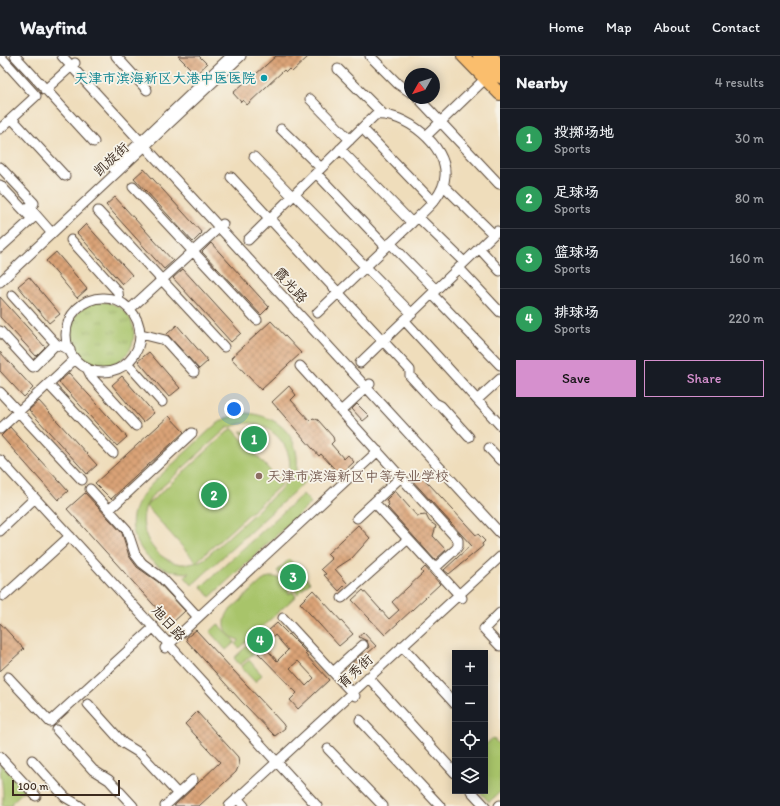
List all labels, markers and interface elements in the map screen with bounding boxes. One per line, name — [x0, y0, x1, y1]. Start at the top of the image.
text: Wayfind — [20, 16, 87, 39]
text: Home — [549, 19, 584, 36]
text: Map — [606, 19, 632, 36]
text: About — [654, 19, 690, 36]
text: Contact — [712, 19, 760, 36]
north arrow — [404, 68, 440, 104]
place label: 天津市滨海新区大港中医医院 — [74, 70, 256, 87]
text: Nearby — [516, 72, 568, 92]
marker: 天津市滨海新区大港中医医院 — [259, 73, 269, 83]
text: 4 results — [715, 75, 764, 90]
text: 投掷场地 — [554, 123, 614, 141]
text: 1 — [526, 131, 532, 146]
text: 30 m — [735, 131, 764, 146]
street label: 凯旋街 — [90, 139, 132, 180]
text: Sports — [554, 141, 590, 156]
text: 足球场 — [554, 183, 599, 201]
text: 2 — [526, 191, 532, 206]
text: 80 m — [735, 191, 764, 206]
text: Sports — [554, 201, 590, 216]
text: 篮球场 — [554, 243, 599, 261]
text: 3 — [525, 251, 533, 266]
text: 160 m — [729, 251, 764, 266]
text: Sports — [554, 261, 590, 276]
street label: 霞光路 — [270, 264, 311, 307]
text: 排球场 — [554, 303, 599, 321]
text: 4 — [525, 311, 533, 326]
text: 220 m — [728, 311, 764, 326]
text: Sports — [554, 321, 590, 336]
button: Save — [516, 360, 636, 397]
button: Share — [644, 360, 764, 397]
your location — [224, 399, 244, 419]
pin: 1 — [241, 424, 267, 454]
place label: 天津市滨海新区中等专业学校 — [267, 468, 449, 485]
marker: 天津市滨海新区中等专业学校 — [254, 471, 264, 481]
pin: 2 — [201, 480, 227, 510]
pin: 3 — [280, 562, 306, 592]
street label: 旭日路 — [148, 602, 189, 645]
pin: 4 — [247, 625, 273, 655]
map controls — [452, 650, 488, 794]
button: + — [452, 650, 488, 686]
street label: 育秀街 — [334, 651, 376, 692]
button: − — [452, 686, 488, 722]
button: locate — [452, 722, 488, 758]
button: layers — [452, 758, 488, 794]
scale bar — [12, 778, 120, 797]
text: 100 m — [18, 780, 48, 793]

